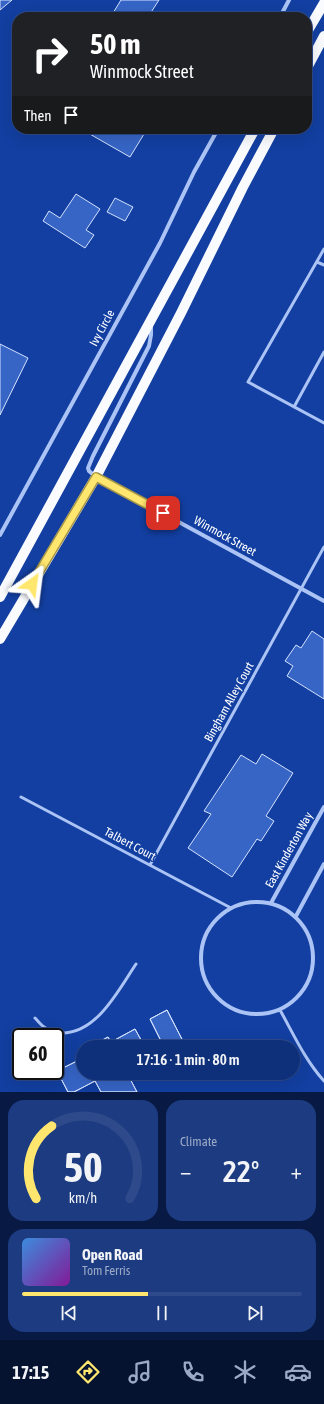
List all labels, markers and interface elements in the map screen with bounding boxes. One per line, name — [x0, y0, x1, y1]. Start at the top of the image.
icon: right — [24, 28, 76, 80]
text: 50 m — [90, 28, 140, 60]
text: Winmock Street — [90, 61, 194, 82]
icon: arrive — [60, 104, 82, 126]
text: Then — [24, 107, 52, 124]
street label: Ivy Circle — [87, 307, 117, 349]
pin — [146, 496, 180, 530]
icon: arrive — [152, 502, 174, 524]
street label: Winmock Street — [191, 513, 259, 559]
position arrow — [11, 563, 53, 605]
street label: Bingham Alley Court — [201, 659, 257, 744]
street label: East Kinderton Way — [262, 810, 316, 890]
street label: Talbert Court — [102, 825, 159, 864]
speed limit sign: 60 — [12, 1028, 64, 1080]
text: 17:16 · 1 min · 80 m — [136, 1051, 240, 1068]
text: Climate — [180, 1134, 217, 1149]
text: 50 — [63, 1142, 103, 1190]
text: 22° — [223, 1154, 259, 1188]
text: − — [180, 1158, 191, 1184]
text: + — [291, 1158, 302, 1184]
text: km/h — [69, 1189, 97, 1205]
text: Open Road — [82, 1246, 143, 1263]
text: Tom Ferris — [82, 1263, 130, 1278]
icon: previous — [58, 1302, 80, 1324]
icon: pause — [151, 1302, 173, 1324]
icon: next — [244, 1302, 266, 1324]
icon: directions — [74, 1358, 102, 1386]
icon: music — [126, 1358, 154, 1386]
icon: phone — [179, 1358, 207, 1386]
icon: climate — [231, 1358, 259, 1386]
icon: car — [284, 1358, 312, 1386]
text: 17:15 — [12, 1362, 49, 1383]

